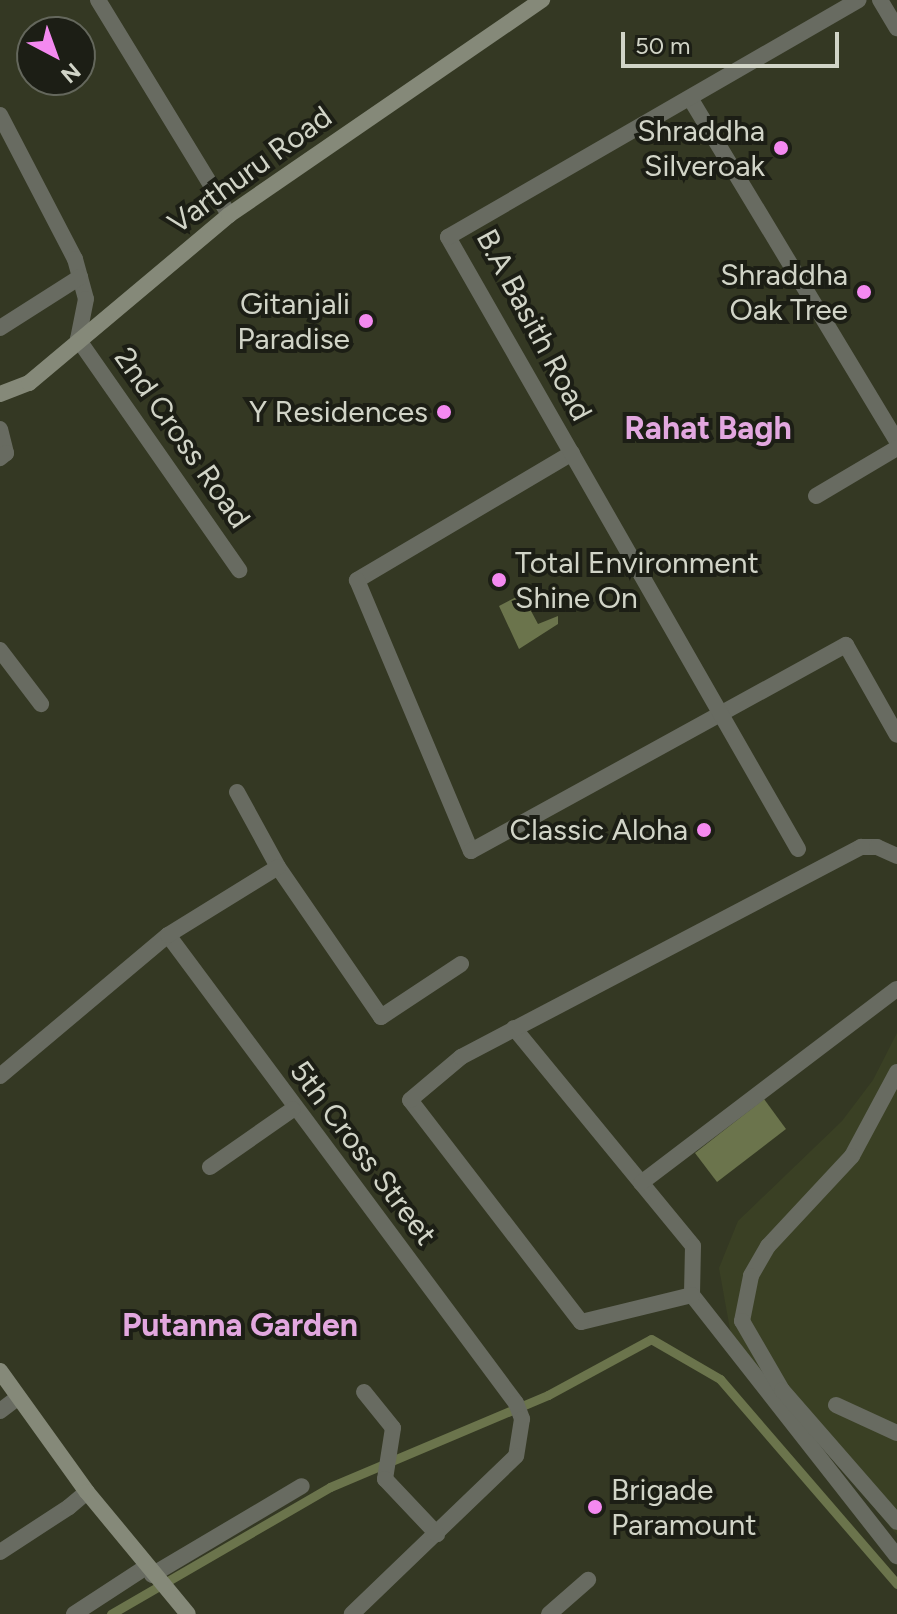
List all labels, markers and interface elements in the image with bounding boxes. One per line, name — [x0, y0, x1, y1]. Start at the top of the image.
north arrow — [16, 16, 96, 96]
scale bar — [625, 16, 843, 66]
text: 50 m — [635, 31, 691, 60]
text: N — [55, 57, 86, 89]
street label: Varthuru Road — [161, 99, 339, 241]
place label: Shraddha Silveroak — [637, 113, 765, 184]
marker: Shraddha Silveroak — [772, 139, 790, 157]
street label: B.A Basith Road — [468, 223, 600, 427]
place label: Shraddha Oak Tree — [720, 257, 848, 328]
marker: Shraddha Oak Tree — [855, 283, 873, 301]
place label: Gitanjali Paradise — [237, 286, 350, 356]
marker: Gitanjali Paradise — [357, 312, 375, 330]
street label: 2nd Cross Road — [106, 341, 258, 535]
place label: Y Residences — [249, 394, 428, 430]
marker: Y Residences — [435, 403, 453, 421]
district label: Rahat Bagh — [624, 409, 792, 447]
place label: Total Environment Shine On — [515, 545, 759, 616]
marker: Total Environment Shine On — [490, 571, 508, 589]
place label: Classic Aloha — [510, 812, 688, 848]
marker: Classic Aloha — [695, 821, 713, 839]
street label: 5th Cross Street — [282, 1054, 444, 1252]
district label: Putanna Garden — [122, 1306, 358, 1344]
place label: Brigade Paramount — [611, 1472, 757, 1542]
marker: Brigade Paramount — [586, 1498, 604, 1516]

